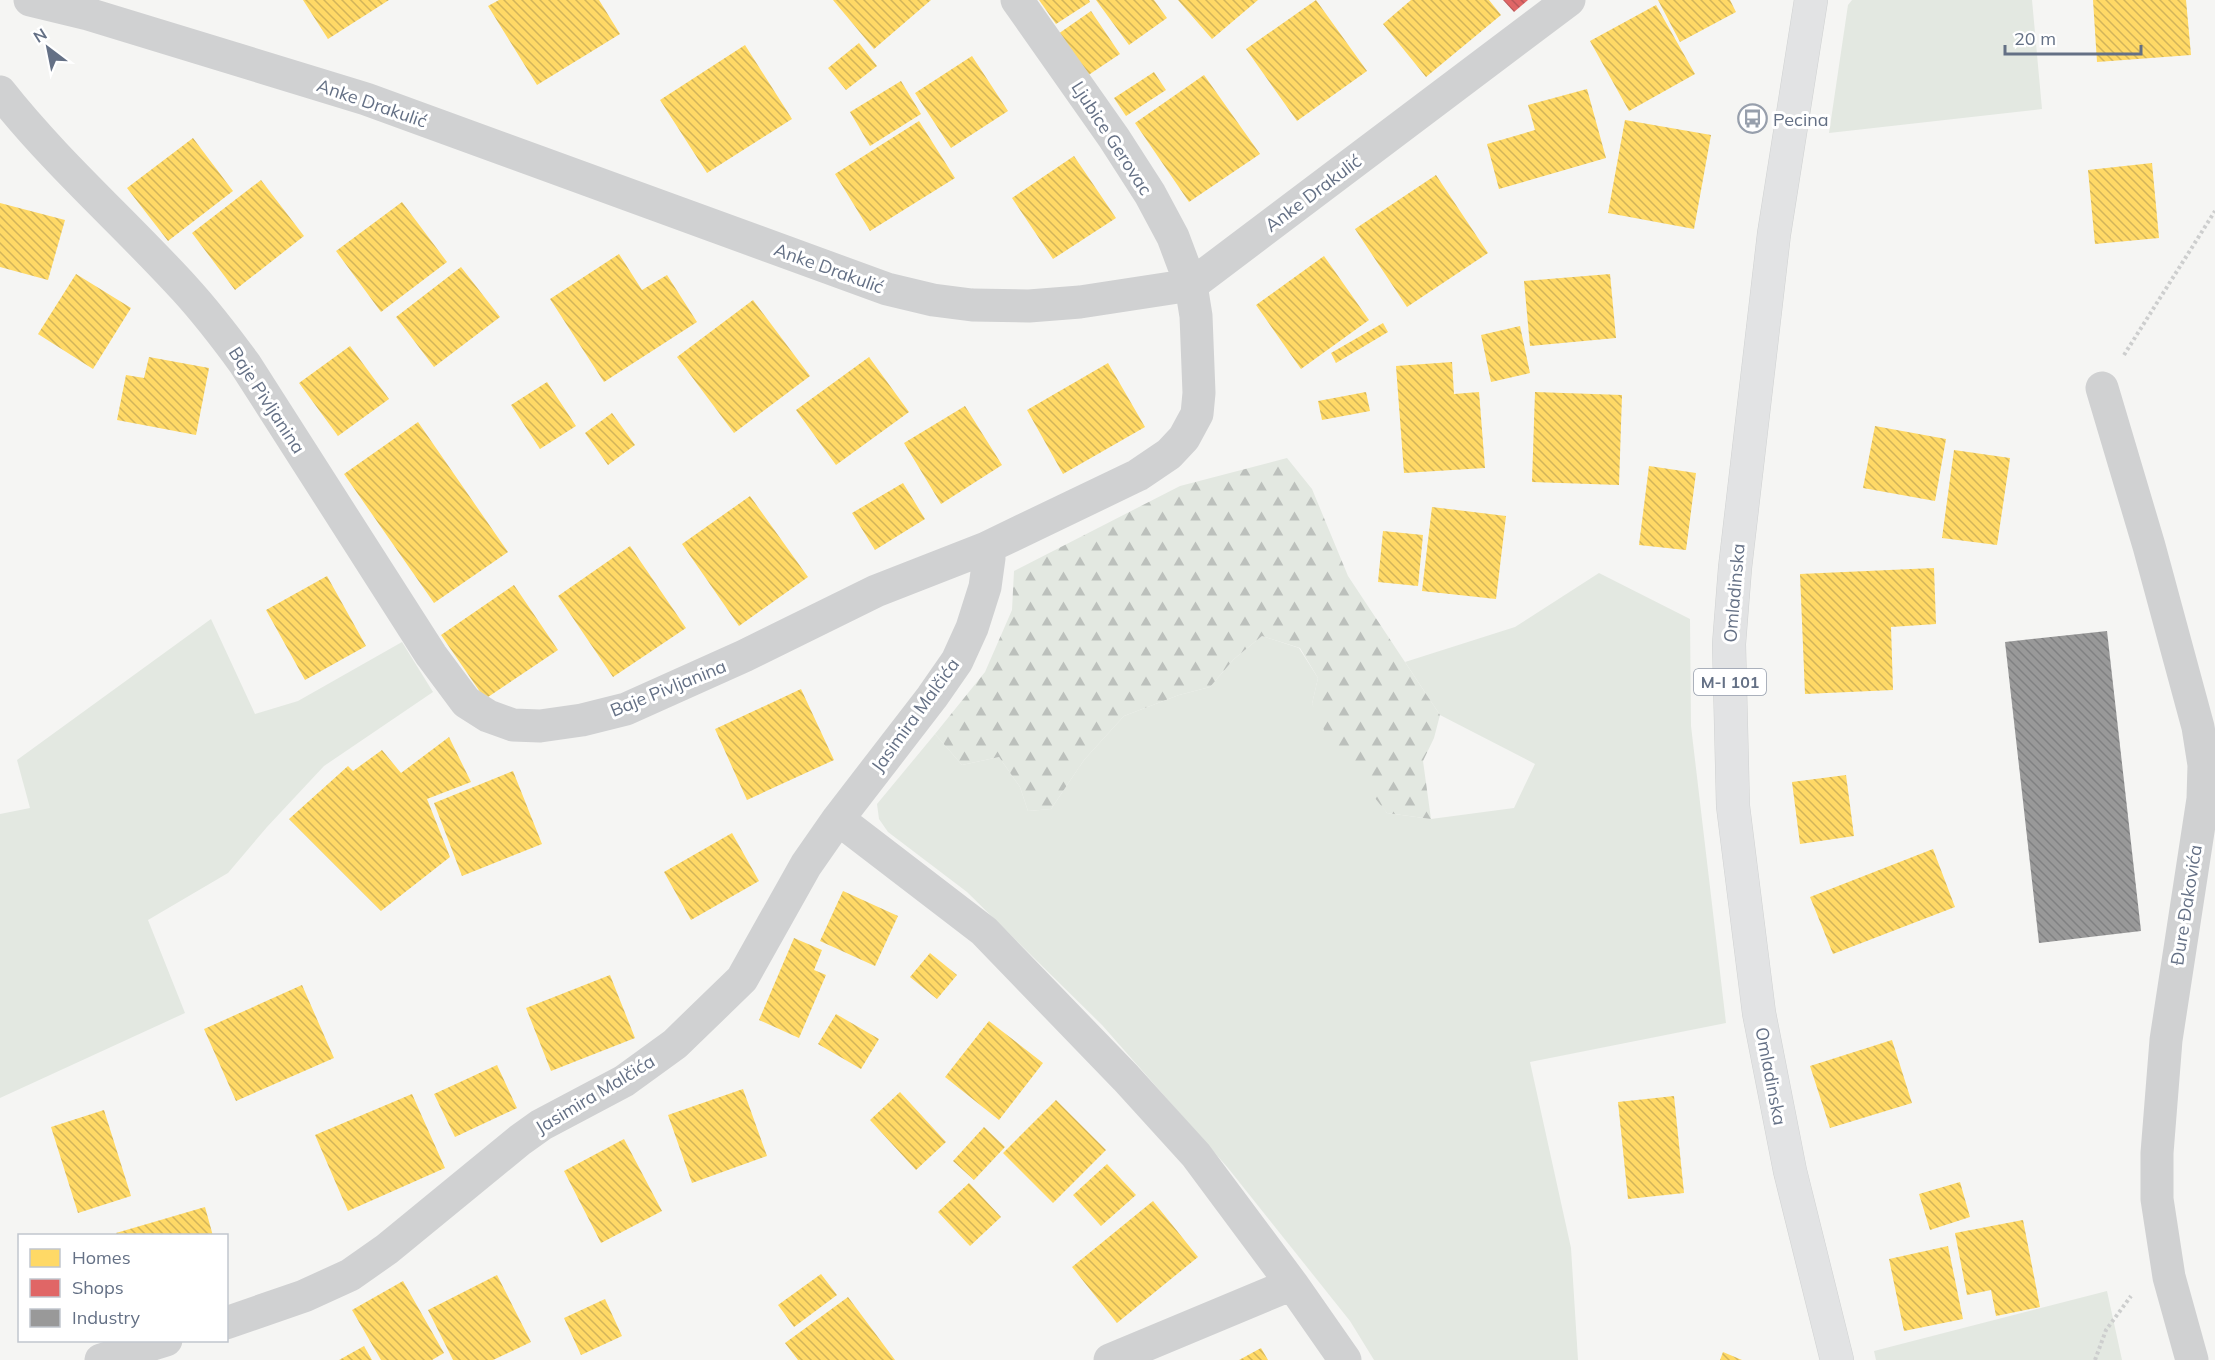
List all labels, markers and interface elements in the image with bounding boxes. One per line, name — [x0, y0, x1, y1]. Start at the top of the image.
north arrow — [18, 18, 78, 78]
scale bar — [2005, 18, 2142, 56]
text: N — [30, 24, 50, 47]
text: 20 m — [2014, 27, 2056, 50]
street label: Anke Drakulić — [314, 73, 430, 133]
street label: Ljubice Gerovac — [1067, 77, 1157, 199]
bus stop icon: Pecina — [1736, 103, 1768, 135]
place label: Pecina — [1773, 108, 1829, 131]
street label: Anke Drakulić — [1260, 149, 1366, 237]
street label: Anke Drakulić — [771, 238, 887, 299]
street label: Baje Pivljanina — [224, 342, 310, 458]
street label: Omladinska — [1718, 543, 1750, 643]
street label: Jasimira Malčića — [866, 653, 964, 777]
street label: Baje Pivljanina — [607, 654, 729, 722]
road number: M-I 101 — [1694, 669, 1766, 695]
street label: Đure Đakovića — [2165, 843, 2207, 967]
street label: Omladinska — [1750, 1025, 1792, 1127]
street label: Jasimira Malčića — [531, 1049, 659, 1139]
legend — [18, 1234, 228, 1342]
text: Homes — [72, 1246, 131, 1269]
text: Shops — [72, 1276, 124, 1299]
text: Industry — [72, 1306, 141, 1329]

